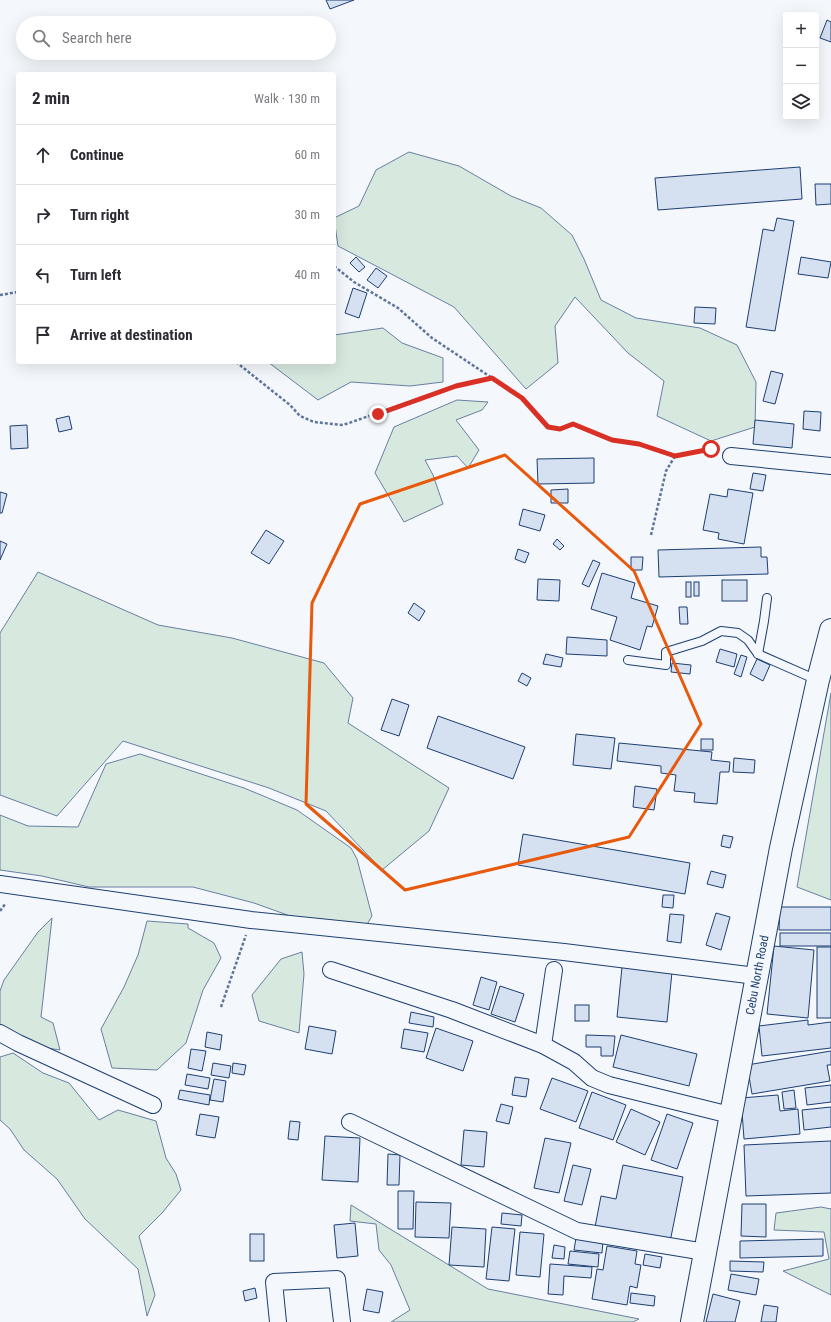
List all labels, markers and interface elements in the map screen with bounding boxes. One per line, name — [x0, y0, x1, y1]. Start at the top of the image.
map controls — [783, 12, 819, 120]
button: + — [783, 12, 819, 48]
search box — [16, 16, 336, 60]
icon: search — [30, 27, 52, 49]
text: Search here — [62, 29, 132, 47]
button: − — [783, 48, 819, 84]
button: layers — [783, 84, 819, 120]
text: 2 min — [32, 88, 70, 108]
text: Walk · 130 m — [254, 91, 320, 106]
icon: ahead — [32, 144, 54, 166]
text: Continue — [70, 146, 124, 164]
text: 60 m — [294, 147, 320, 162]
icon: right — [32, 204, 54, 226]
text: Turn right — [70, 206, 129, 224]
text: 30 m — [294, 207, 320, 222]
icon: left — [32, 264, 54, 286]
text: Turn left — [70, 266, 121, 284]
text: 40 m — [294, 267, 320, 282]
icon: arrive — [32, 324, 54, 346]
text: Arrive at destination — [70, 326, 193, 344]
route end — [369, 405, 387, 423]
route start — [702, 440, 720, 458]
street label: Cebu North Road — [743, 934, 771, 1016]

